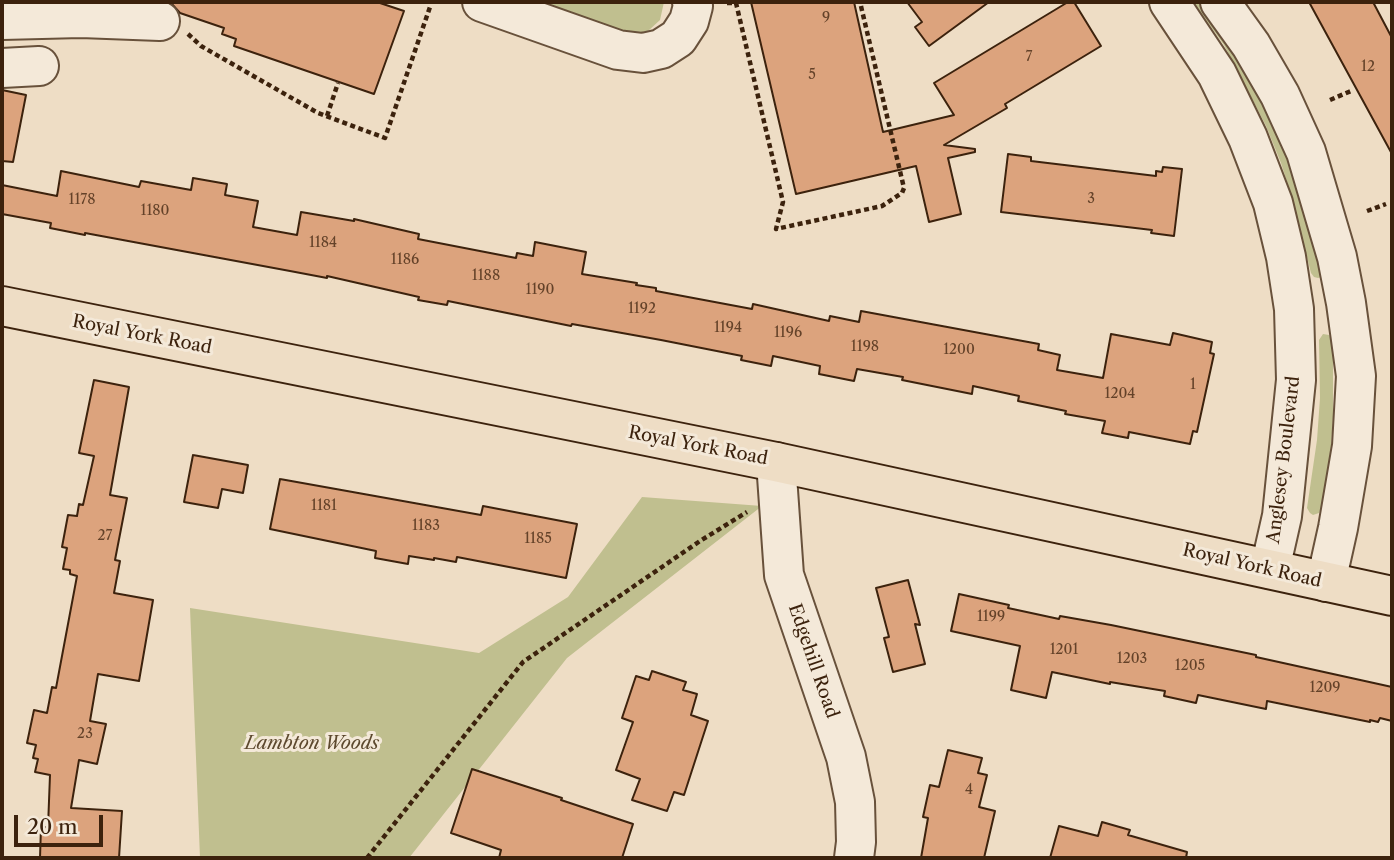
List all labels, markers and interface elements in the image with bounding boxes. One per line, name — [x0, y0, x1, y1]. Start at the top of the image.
house number: 9 — [822, 10, 830, 26]
house number: 7 — [1026, 49, 1032, 65]
house number: 12 — [1361, 59, 1375, 75]
house number: 5 — [808, 67, 816, 83]
house number: 3 — [1087, 191, 1095, 207]
house number: 1178 — [69, 192, 95, 208]
house number: 1180 — [141, 203, 169, 219]
house number: 1184 — [309, 235, 337, 251]
house number: 1186 — [391, 252, 419, 268]
house number: 1188 — [472, 268, 500, 284]
house number: 1190 — [526, 282, 554, 298]
house number: 1192 — [628, 301, 656, 317]
street label: Royal York Road — [70, 311, 214, 359]
house number: 1194 — [714, 320, 742, 336]
house number: 1196 — [774, 325, 802, 341]
house number: 1198 — [851, 339, 879, 355]
house number: 1200 — [943, 342, 975, 358]
street label: Anglesey Boulevard — [1263, 375, 1305, 545]
house number: 1 — [1190, 377, 1196, 393]
house number: 1204 — [1105, 386, 1135, 402]
street label: Royal York Road — [626, 422, 770, 470]
house number: 1181 — [311, 498, 337, 514]
house number: 1183 — [412, 518, 440, 534]
house number: 27 — [98, 528, 112, 544]
house number: 1185 — [524, 531, 552, 547]
street label: Royal York Road — [1181, 540, 1323, 592]
street label: Edgehill Road — [783, 601, 843, 721]
house number: 1199 — [977, 609, 1005, 625]
house number: 1201 — [1050, 642, 1078, 658]
house number: 1203 — [1117, 651, 1147, 667]
house number: 1205 — [1175, 658, 1205, 674]
house number: 1209 — [1309, 680, 1341, 696]
house number: 23 — [77, 726, 93, 742]
park label: Lambton Woods — [245, 733, 379, 755]
house number: 4 — [965, 782, 973, 798]
scale bar — [18, 800, 107, 844]
text: 20 m — [27, 814, 78, 839]

